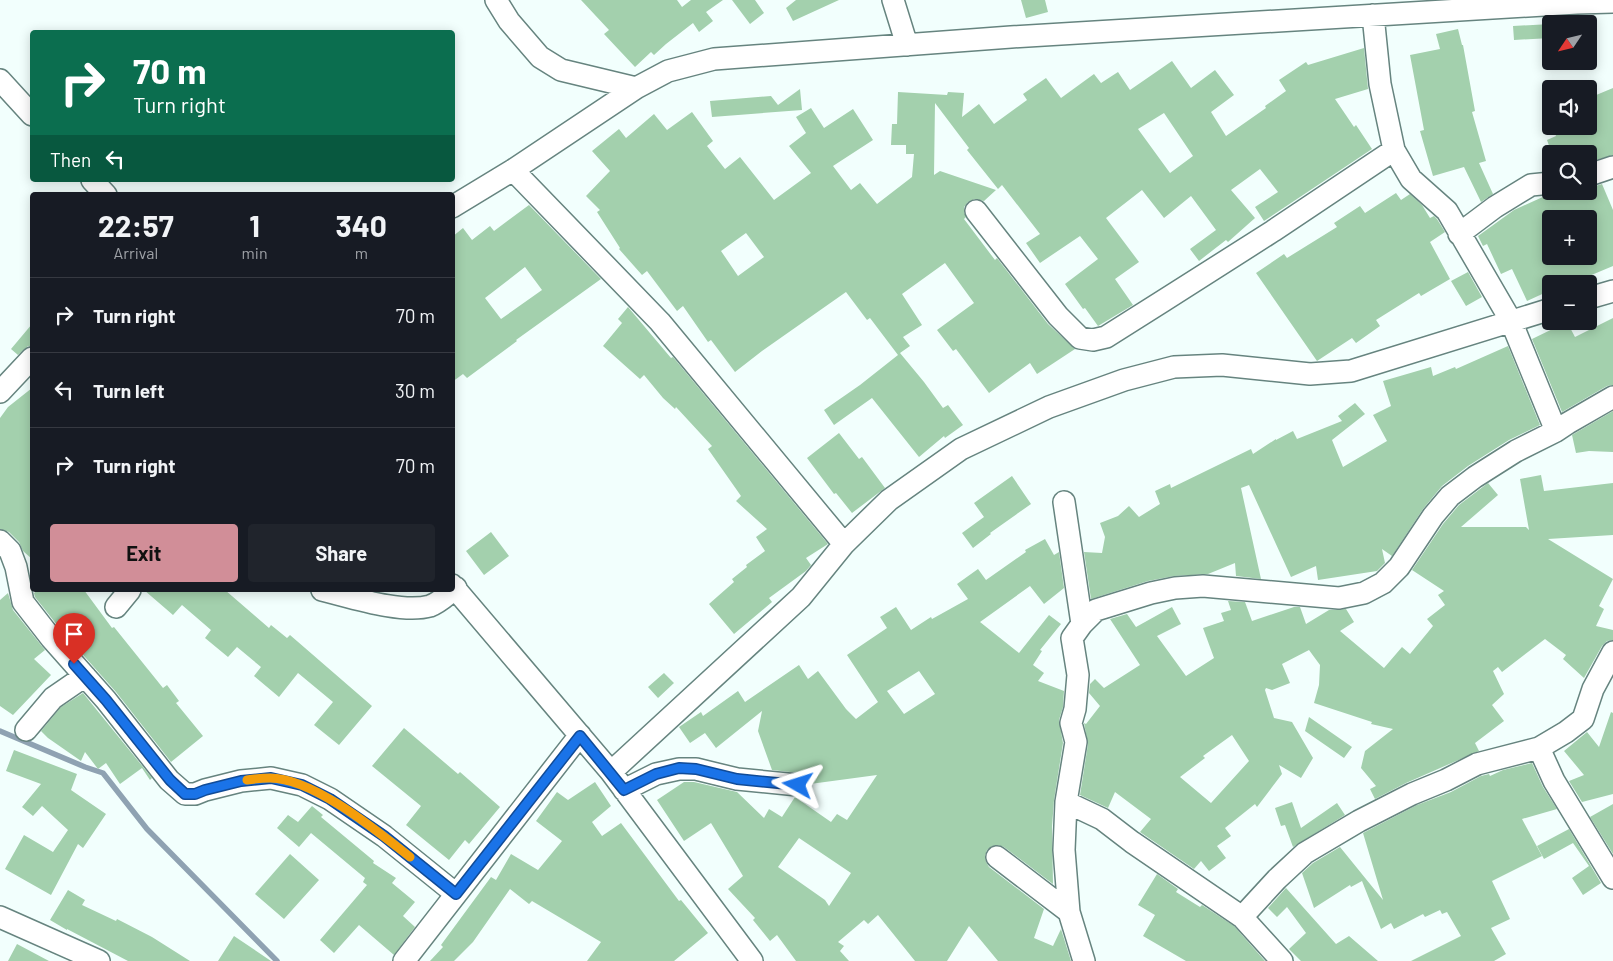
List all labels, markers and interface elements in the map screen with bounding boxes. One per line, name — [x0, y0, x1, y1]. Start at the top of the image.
north arrow — [1542, 15, 1598, 70]
map controls — [1542, 15, 1597, 330]
text: 70 m — [133, 49, 207, 91]
icon: right — [50, 50, 115, 115]
button: sound — [1542, 80, 1597, 135]
text: Turn right — [133, 91, 226, 117]
icon: left — [101, 145, 129, 173]
button: search — [1542, 145, 1597, 200]
text: Then — [50, 148, 91, 171]
text: 22:57 — [98, 207, 174, 243]
text: 1 — [249, 207, 260, 243]
text: 340 — [336, 207, 387, 243]
button: + — [1542, 210, 1597, 265]
text: Arrival — [113, 243, 158, 262]
text: min — [242, 243, 268, 262]
text: m — [355, 243, 368, 262]
button: − — [1542, 275, 1597, 330]
icon: right — [50, 301, 78, 329]
text: Turn right — [93, 304, 175, 327]
text: 70 m — [396, 304, 435, 327]
icon: left — [50, 376, 78, 404]
text: Turn left — [93, 379, 164, 402]
text: 30 m — [395, 379, 435, 402]
icon: right — [50, 451, 78, 479]
text: Turn right — [93, 454, 175, 477]
text: 70 m — [396, 454, 435, 477]
button: Exit — [50, 524, 238, 582]
button: Share — [248, 524, 435, 582]
pin — [53, 613, 95, 664]
icon: arrive — [60, 620, 88, 648]
position arrow — [771, 758, 823, 810]

